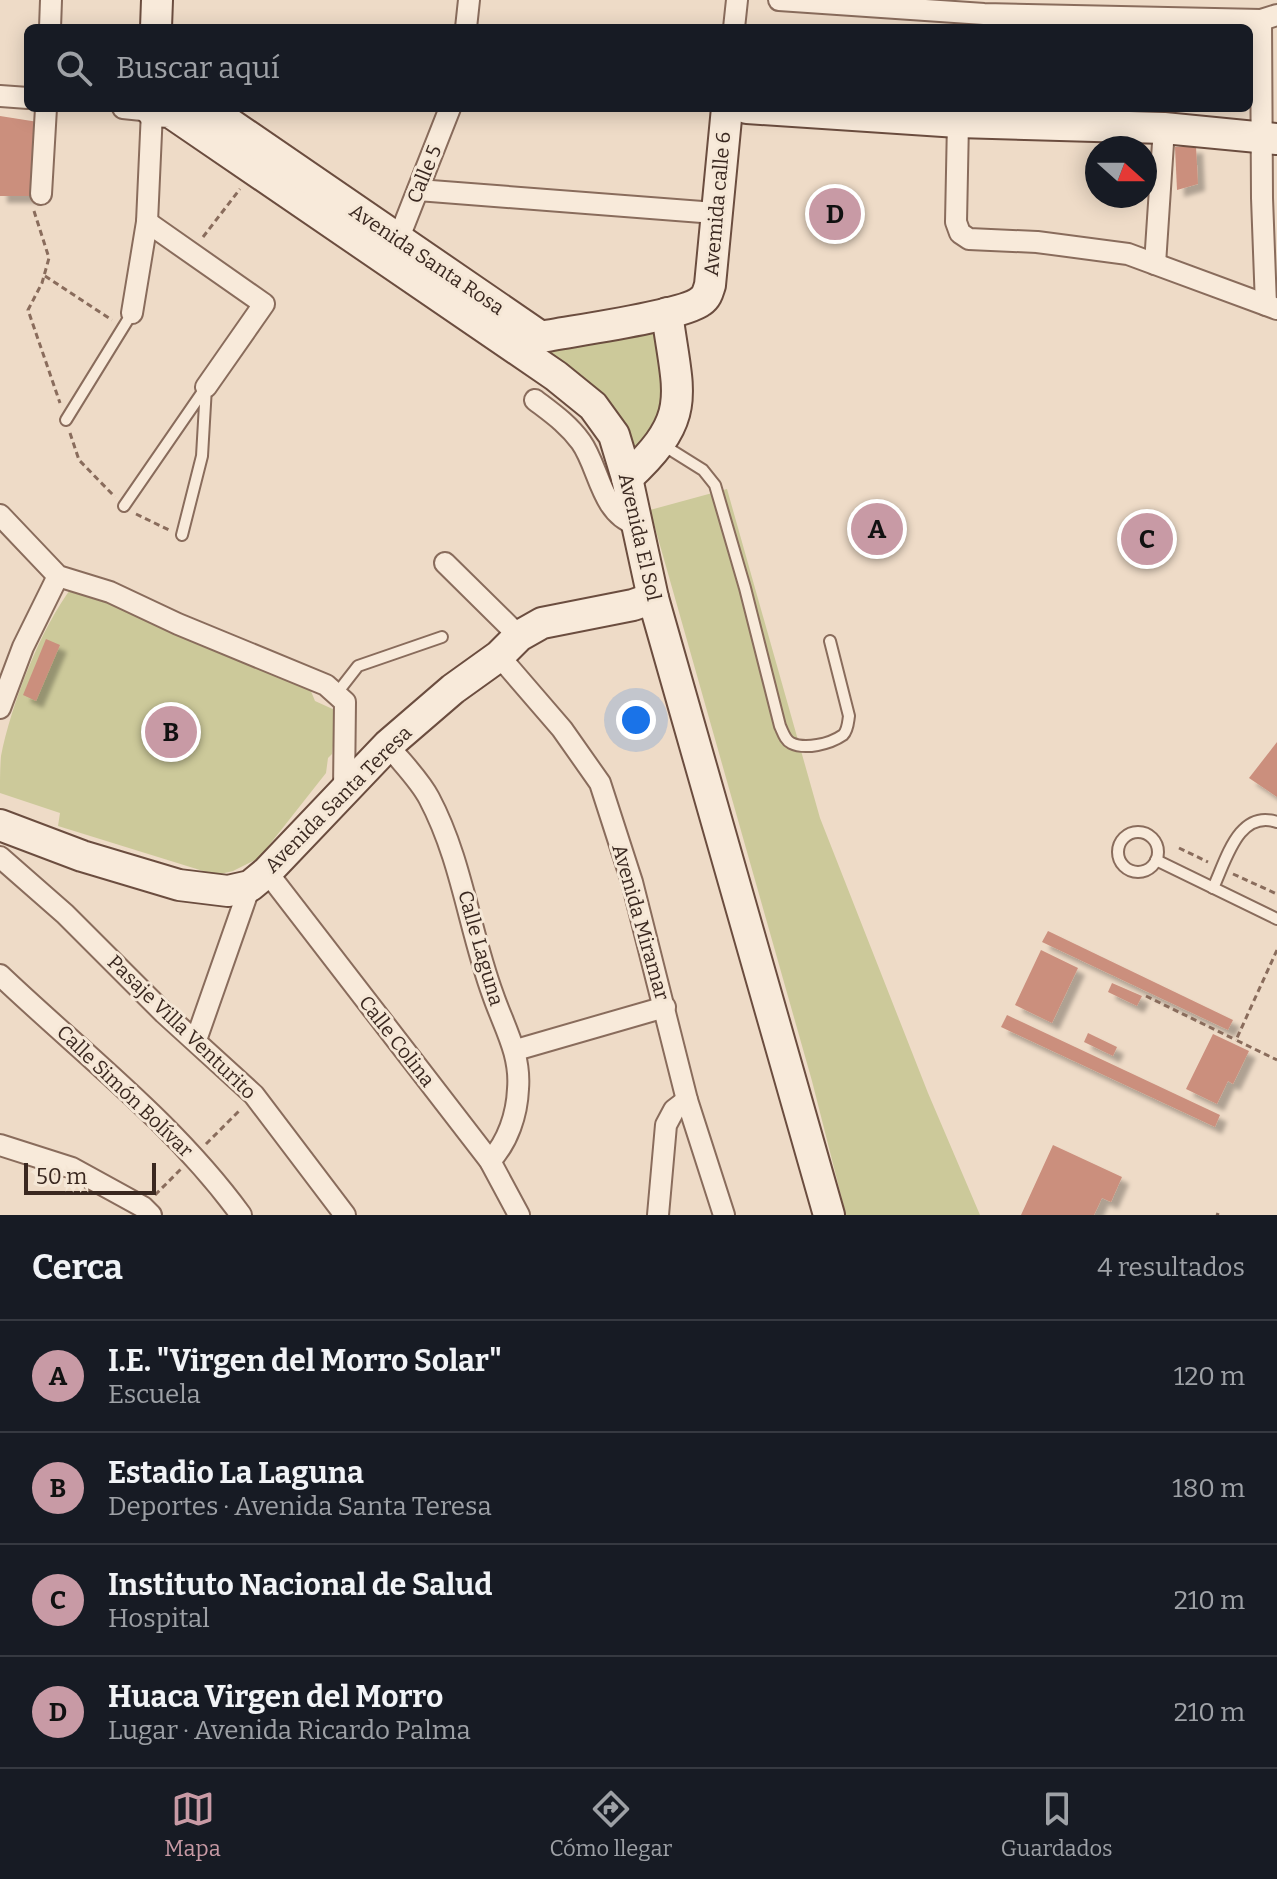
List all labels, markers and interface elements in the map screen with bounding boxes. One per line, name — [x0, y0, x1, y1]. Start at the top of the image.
search box — [24, 24, 1253, 112]
icon: search — [52, 46, 96, 90]
text: Buscar aquí — [116, 50, 280, 86]
street label: Avemida calle 6 — [699, 131, 735, 277]
north arrow — [1085, 136, 1157, 208]
street label: Calle 5 — [402, 141, 446, 207]
pin: D — [809, 184, 861, 244]
street label: Avenida Santa Rosa — [345, 198, 509, 320]
street label: Avenida El Sol — [614, 471, 666, 604]
pin: A — [851, 499, 903, 559]
pin: C — [1121, 509, 1173, 569]
your location — [616, 700, 656, 740]
pin: B — [145, 702, 197, 762]
street label: Avenida Santa Teresa — [259, 720, 417, 878]
street label: Avenida Miramar — [607, 841, 675, 1003]
street label: Calle Laguna — [453, 888, 509, 1008]
street label: Pasaje Villa Venturito — [102, 950, 261, 1105]
street label: Calle Colina — [354, 991, 440, 1091]
street label: Calle Simón Bolívar — [52, 1020, 198, 1162]
scale bar — [24, 1159, 156, 1195]
text: 50 m — [36, 1163, 87, 1190]
text: Cerca — [32, 1247, 123, 1288]
text: 4 resultados — [1097, 1252, 1245, 1283]
text: I.E. "Virgen del Morro Solar" — [108, 1343, 502, 1379]
text: A — [49, 1361, 67, 1392]
text: 120 m — [1174, 1361, 1245, 1392]
text: Escuela — [108, 1379, 201, 1410]
text: Estadio La Laguna — [108, 1455, 364, 1491]
text: B — [50, 1473, 66, 1504]
text: 180 m — [1172, 1473, 1245, 1504]
text: Deportes · Avenida Santa Teresa — [108, 1491, 492, 1522]
text: Instituto Nacional de Salud — [108, 1567, 492, 1603]
text: C — [50, 1585, 66, 1616]
text: 210 m — [1174, 1585, 1245, 1616]
text: Hospital — [108, 1603, 210, 1634]
text: Huaca Virgen del Morro — [108, 1679, 443, 1715]
text: D — [49, 1697, 67, 1728]
text: 210 m — [1174, 1697, 1245, 1728]
text: Lugar · Avenida Ricardo Palma — [108, 1715, 471, 1746]
tab: Mapa — [164, 1787, 221, 1862]
tab: Cómo llegar — [549, 1787, 672, 1862]
tab: Guardados — [1001, 1787, 1113, 1862]

